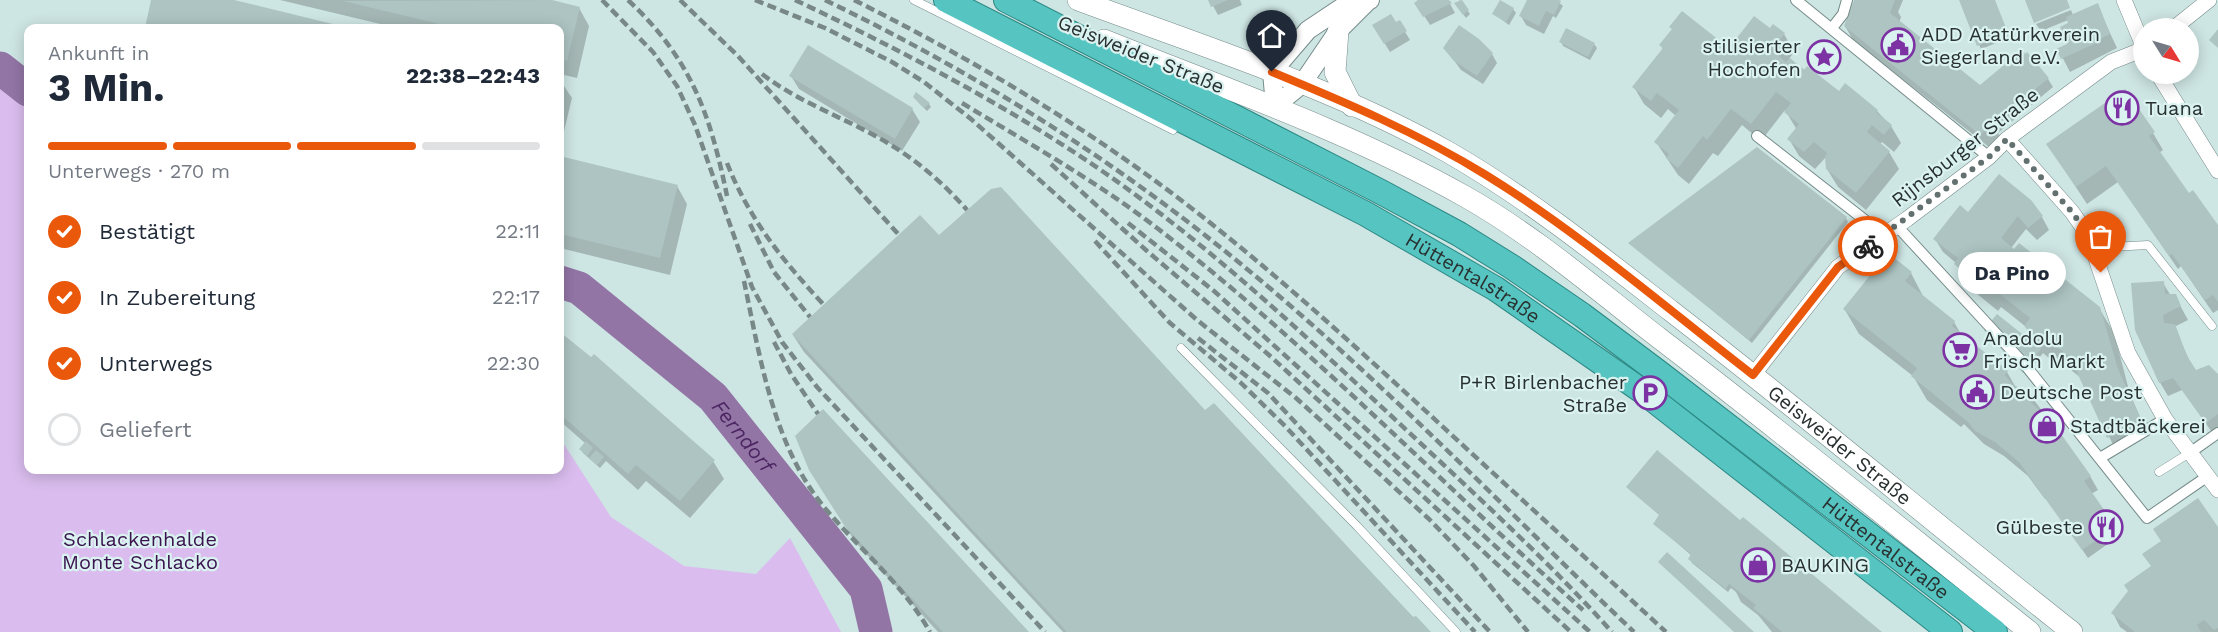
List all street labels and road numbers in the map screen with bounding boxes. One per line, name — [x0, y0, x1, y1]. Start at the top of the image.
street label: Geisweider Straße — [1054, 10, 1228, 98]
street label: Rijnsburger Straße — [1887, 82, 2043, 212]
street label: Hüttentalstraße — [1401, 227, 1545, 328]
street label: Geisweider Straße — [1763, 380, 1916, 510]
street label: Hüttentalstraße — [1818, 491, 1954, 604]

